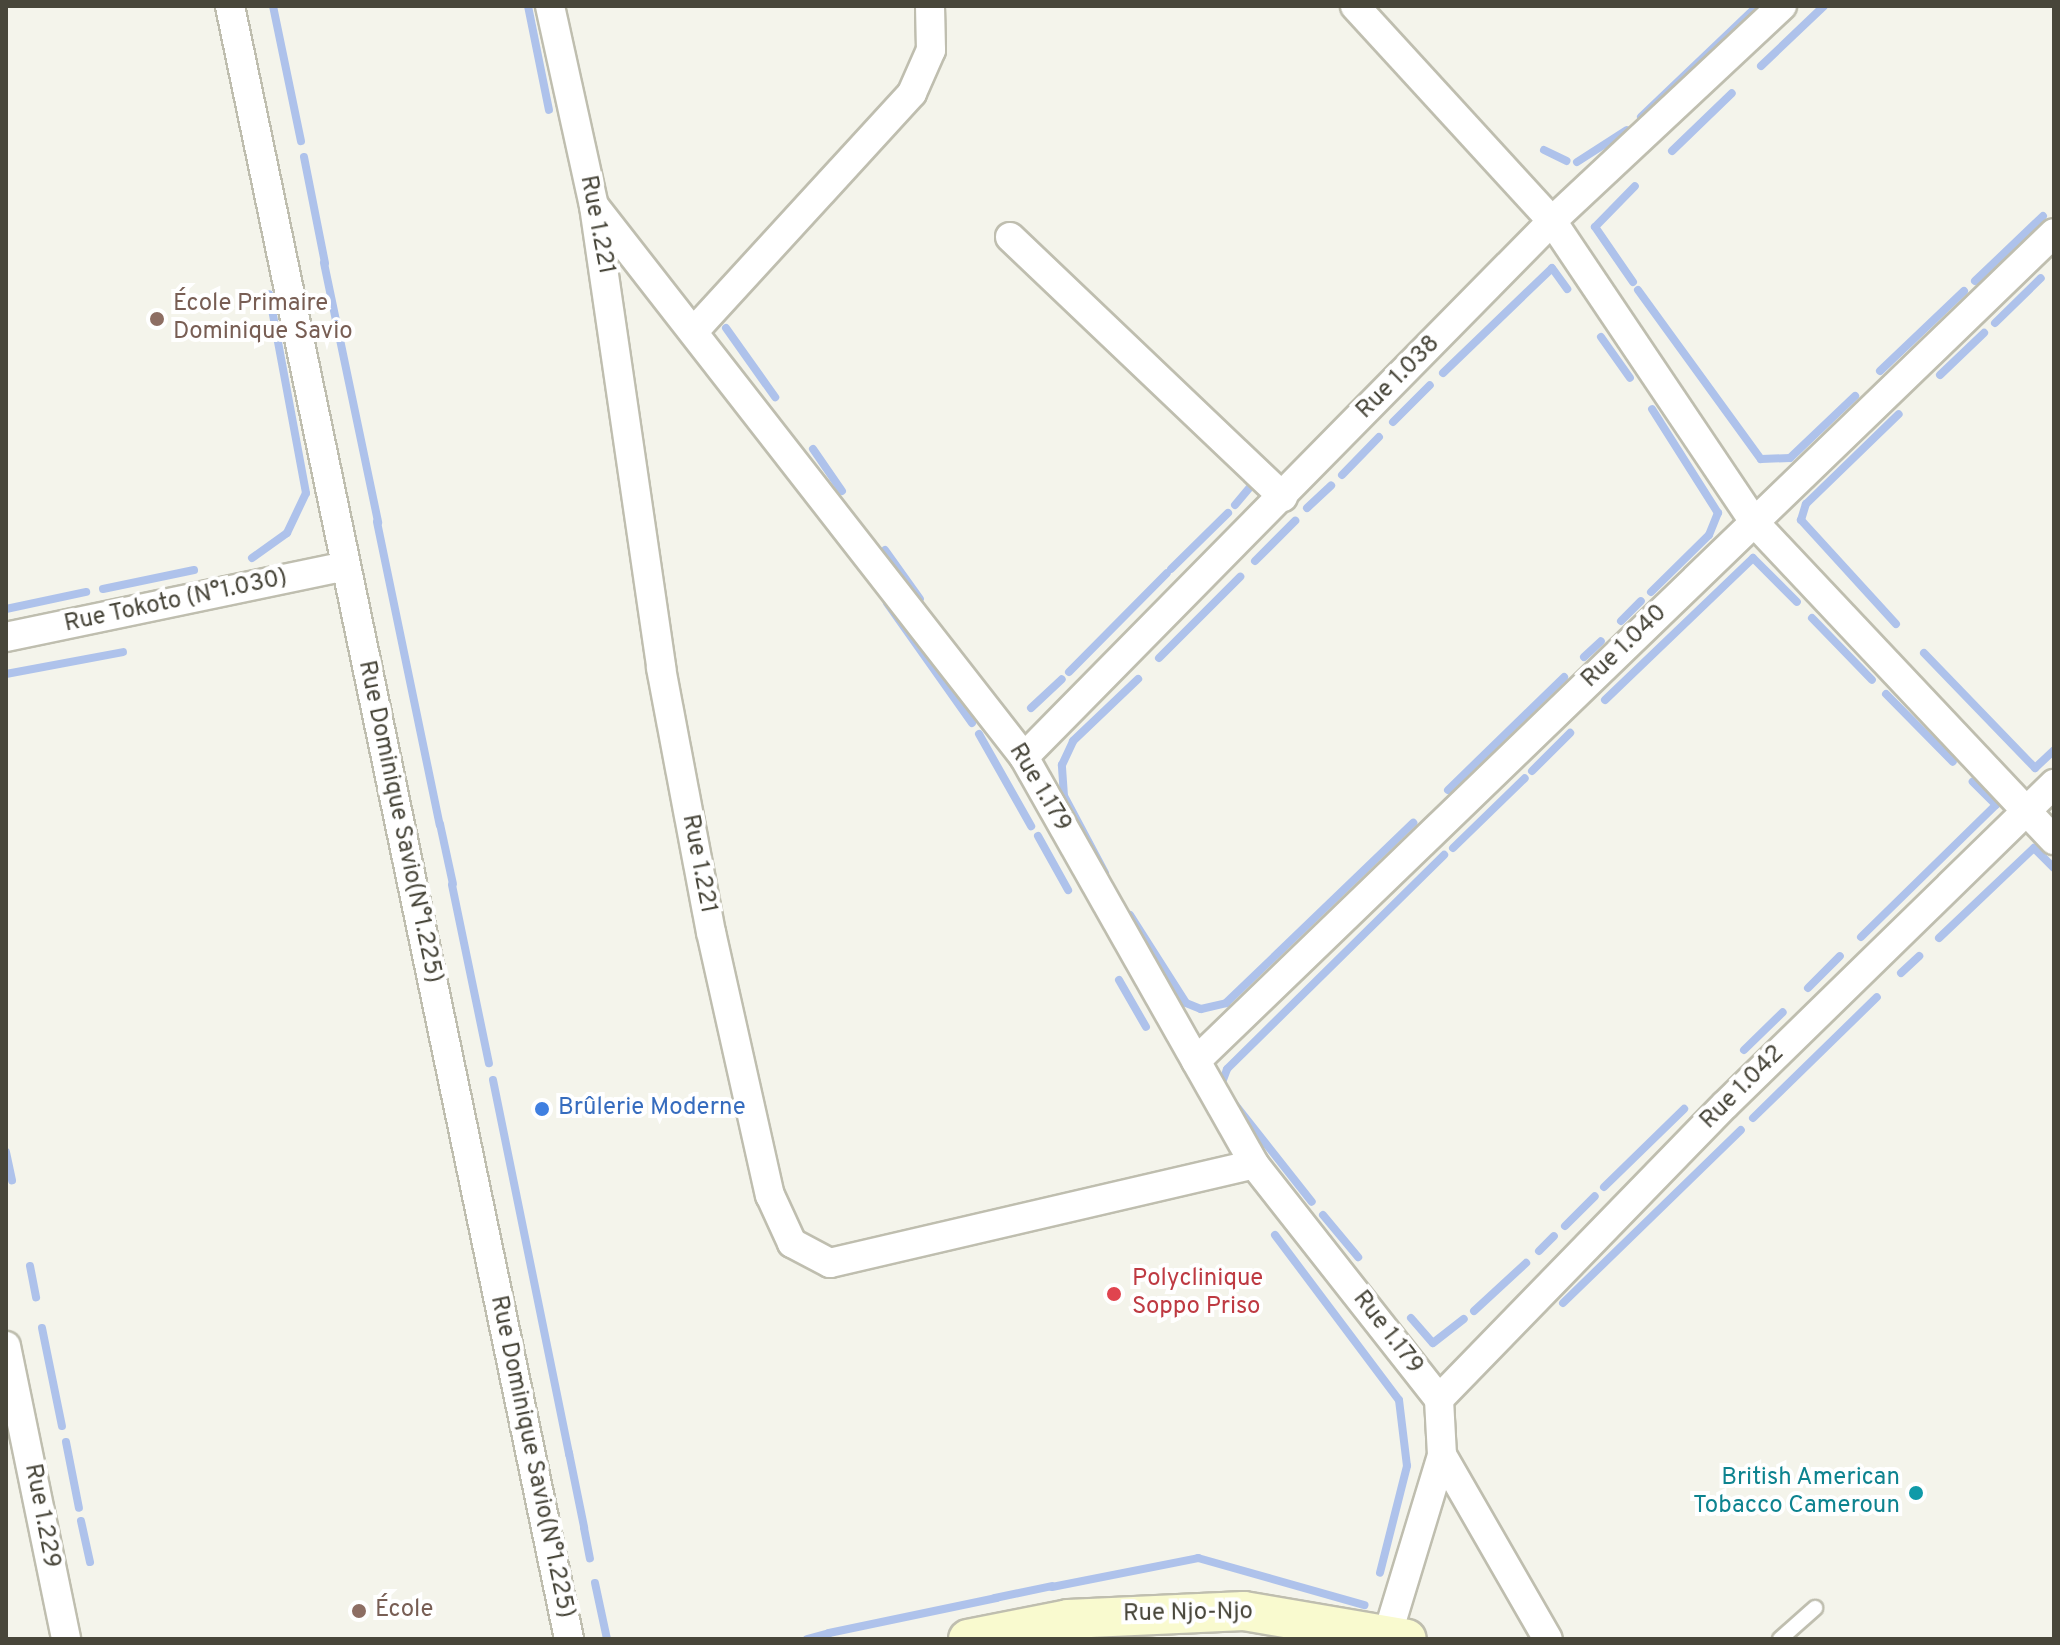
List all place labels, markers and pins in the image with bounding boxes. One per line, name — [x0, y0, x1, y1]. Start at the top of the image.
place label: École Primaire Dominique Savio — [173, 291, 353, 347]
marker: École Primaire Dominique Savio — [148, 310, 166, 328]
place label: Brûlerie Moderne — [558, 1095, 746, 1123]
marker: Brûlerie Moderne — [533, 1100, 551, 1118]
place label: Polyclinique Soppo Priso — [1132, 1266, 1263, 1322]
marker: Polyclinique Soppo Priso — [1103, 1283, 1125, 1305]
place label: British American Tobacco Cameroun — [1693, 1465, 1900, 1521]
marker: British American Tobacco Cameroun — [1907, 1484, 1925, 1502]
place label: École — [375, 1597, 433, 1625]
marker: École — [350, 1602, 368, 1620]

